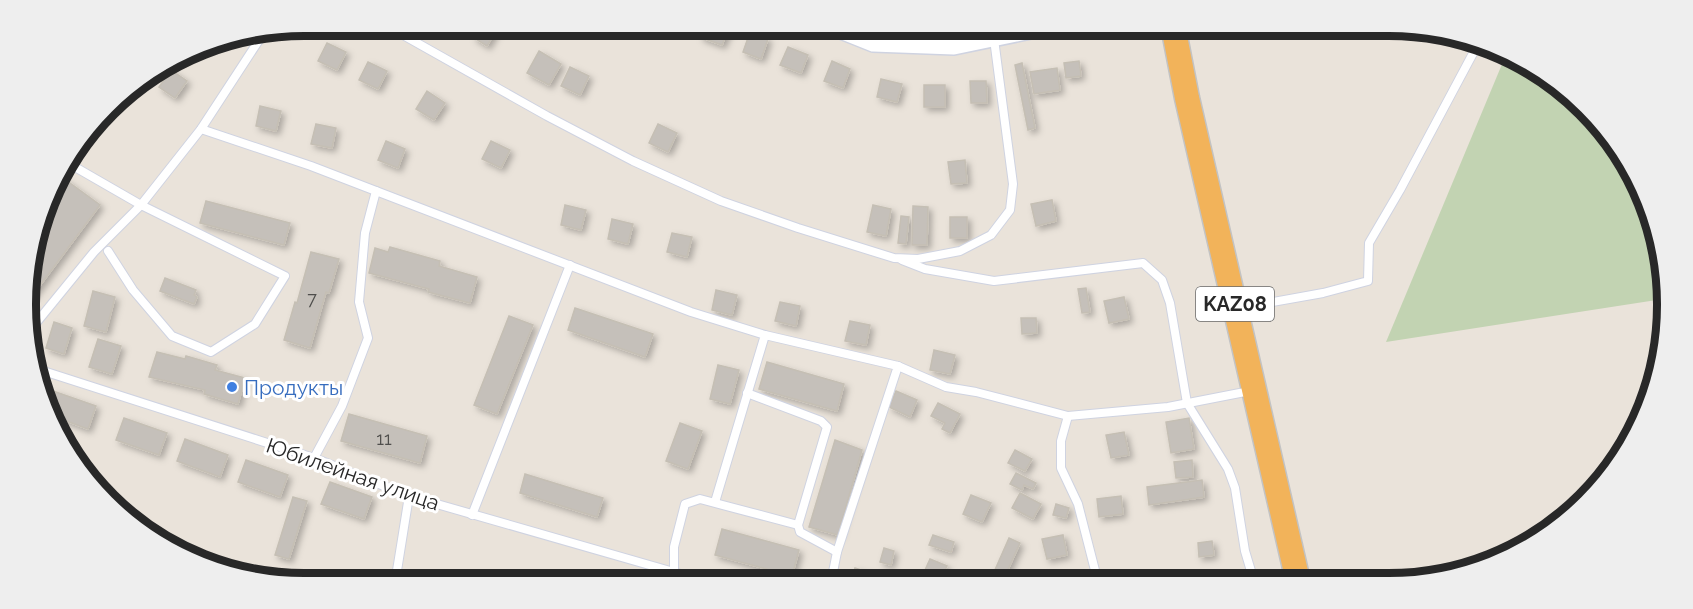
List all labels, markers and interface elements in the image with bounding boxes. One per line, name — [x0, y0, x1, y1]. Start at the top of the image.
road number: KAZ08 — [1196, 287, 1274, 321]
house number: 7 — [307, 288, 317, 309]
place label: Продукты — [244, 375, 343, 400]
marker: Продукты — [225, 380, 239, 394]
house number: 11 — [376, 428, 392, 449]
street label: Юбилейная улица — [263, 433, 443, 515]

